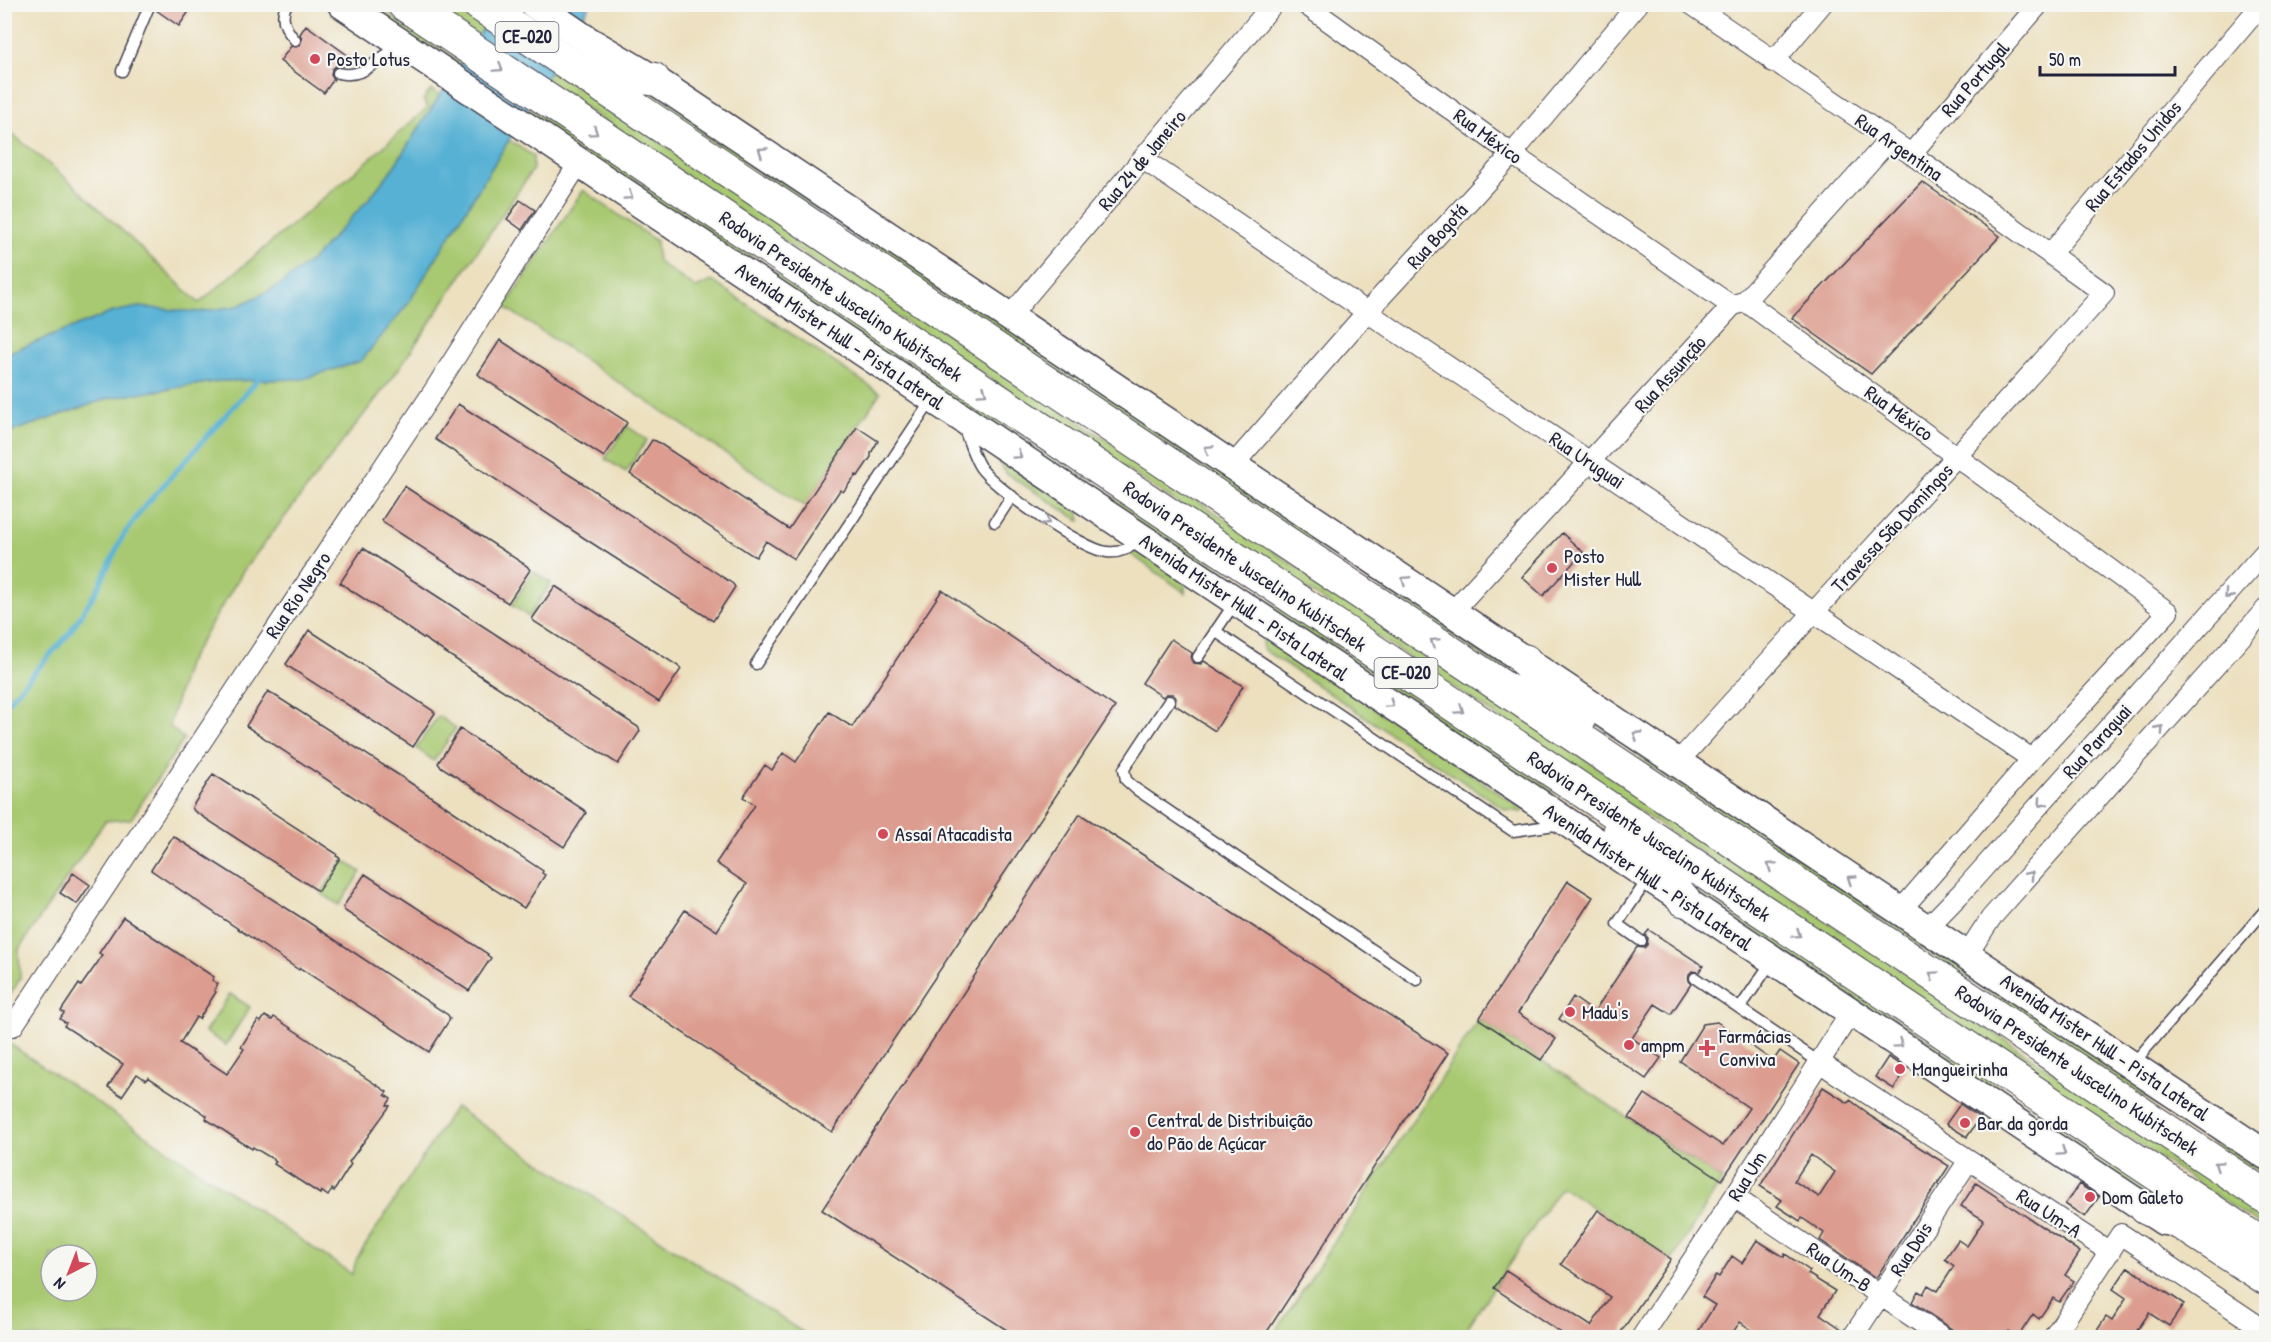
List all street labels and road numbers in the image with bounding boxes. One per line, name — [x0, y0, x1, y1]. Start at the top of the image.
road number: CE-020 — [496, 22, 558, 52]
street label: Rua Portugal — [1934, 35, 2015, 122]
street label: Rua Estados Unidos — [2078, 94, 2187, 217]
street label: Rua México — [1449, 102, 1528, 170]
street label: Rua 24 de Janeiro — [1091, 104, 1192, 216]
street label: Rua Argentina — [1850, 107, 1949, 187]
street label: Rua Bogotá — [1400, 197, 1473, 274]
street label: Rodovia Presidente Juscelino Kubitschek — [714, 204, 968, 387]
street label: Avenida Mister Hull - Pista Lateral — [731, 256, 950, 416]
street label: Rua Assunção — [1628, 329, 1712, 418]
street label: Rua México — [1860, 379, 1939, 447]
street label: Rua Uruguai — [1544, 425, 1630, 495]
street label: Travessa São Domingos — [1825, 457, 1959, 598]
street label: Rodovia Presidente Juscelino Kubitschek — [1118, 474, 1372, 657]
street label: Avenida Mister Hull - Pista Lateral — [1135, 527, 1354, 687]
street label: Rua Rio Negro — [259, 546, 336, 643]
road number: CE-020 — [1374, 658, 1438, 688]
street label: Rua Paraguai — [2056, 698, 2137, 784]
street label: Rodovia Presidente Juscelino Kubitschek — [1522, 744, 1776, 927]
street label: Avenida Mister Hull - Pista Lateral — [1539, 797, 1758, 957]
street label: Avenida Mister Hull - Pista Lateral — [1996, 967, 2215, 1127]
street label: Rodovia Presidente Juscelino Kubitschek — [1950, 978, 2204, 1161]
street label: Rua Um — [1721, 1146, 1772, 1206]
street label: Rua Um-A — [2012, 1182, 2087, 1244]
street label: Rua Dois — [1883, 1216, 1938, 1281]
street label: Rua Um-B — [1802, 1235, 1877, 1298]

